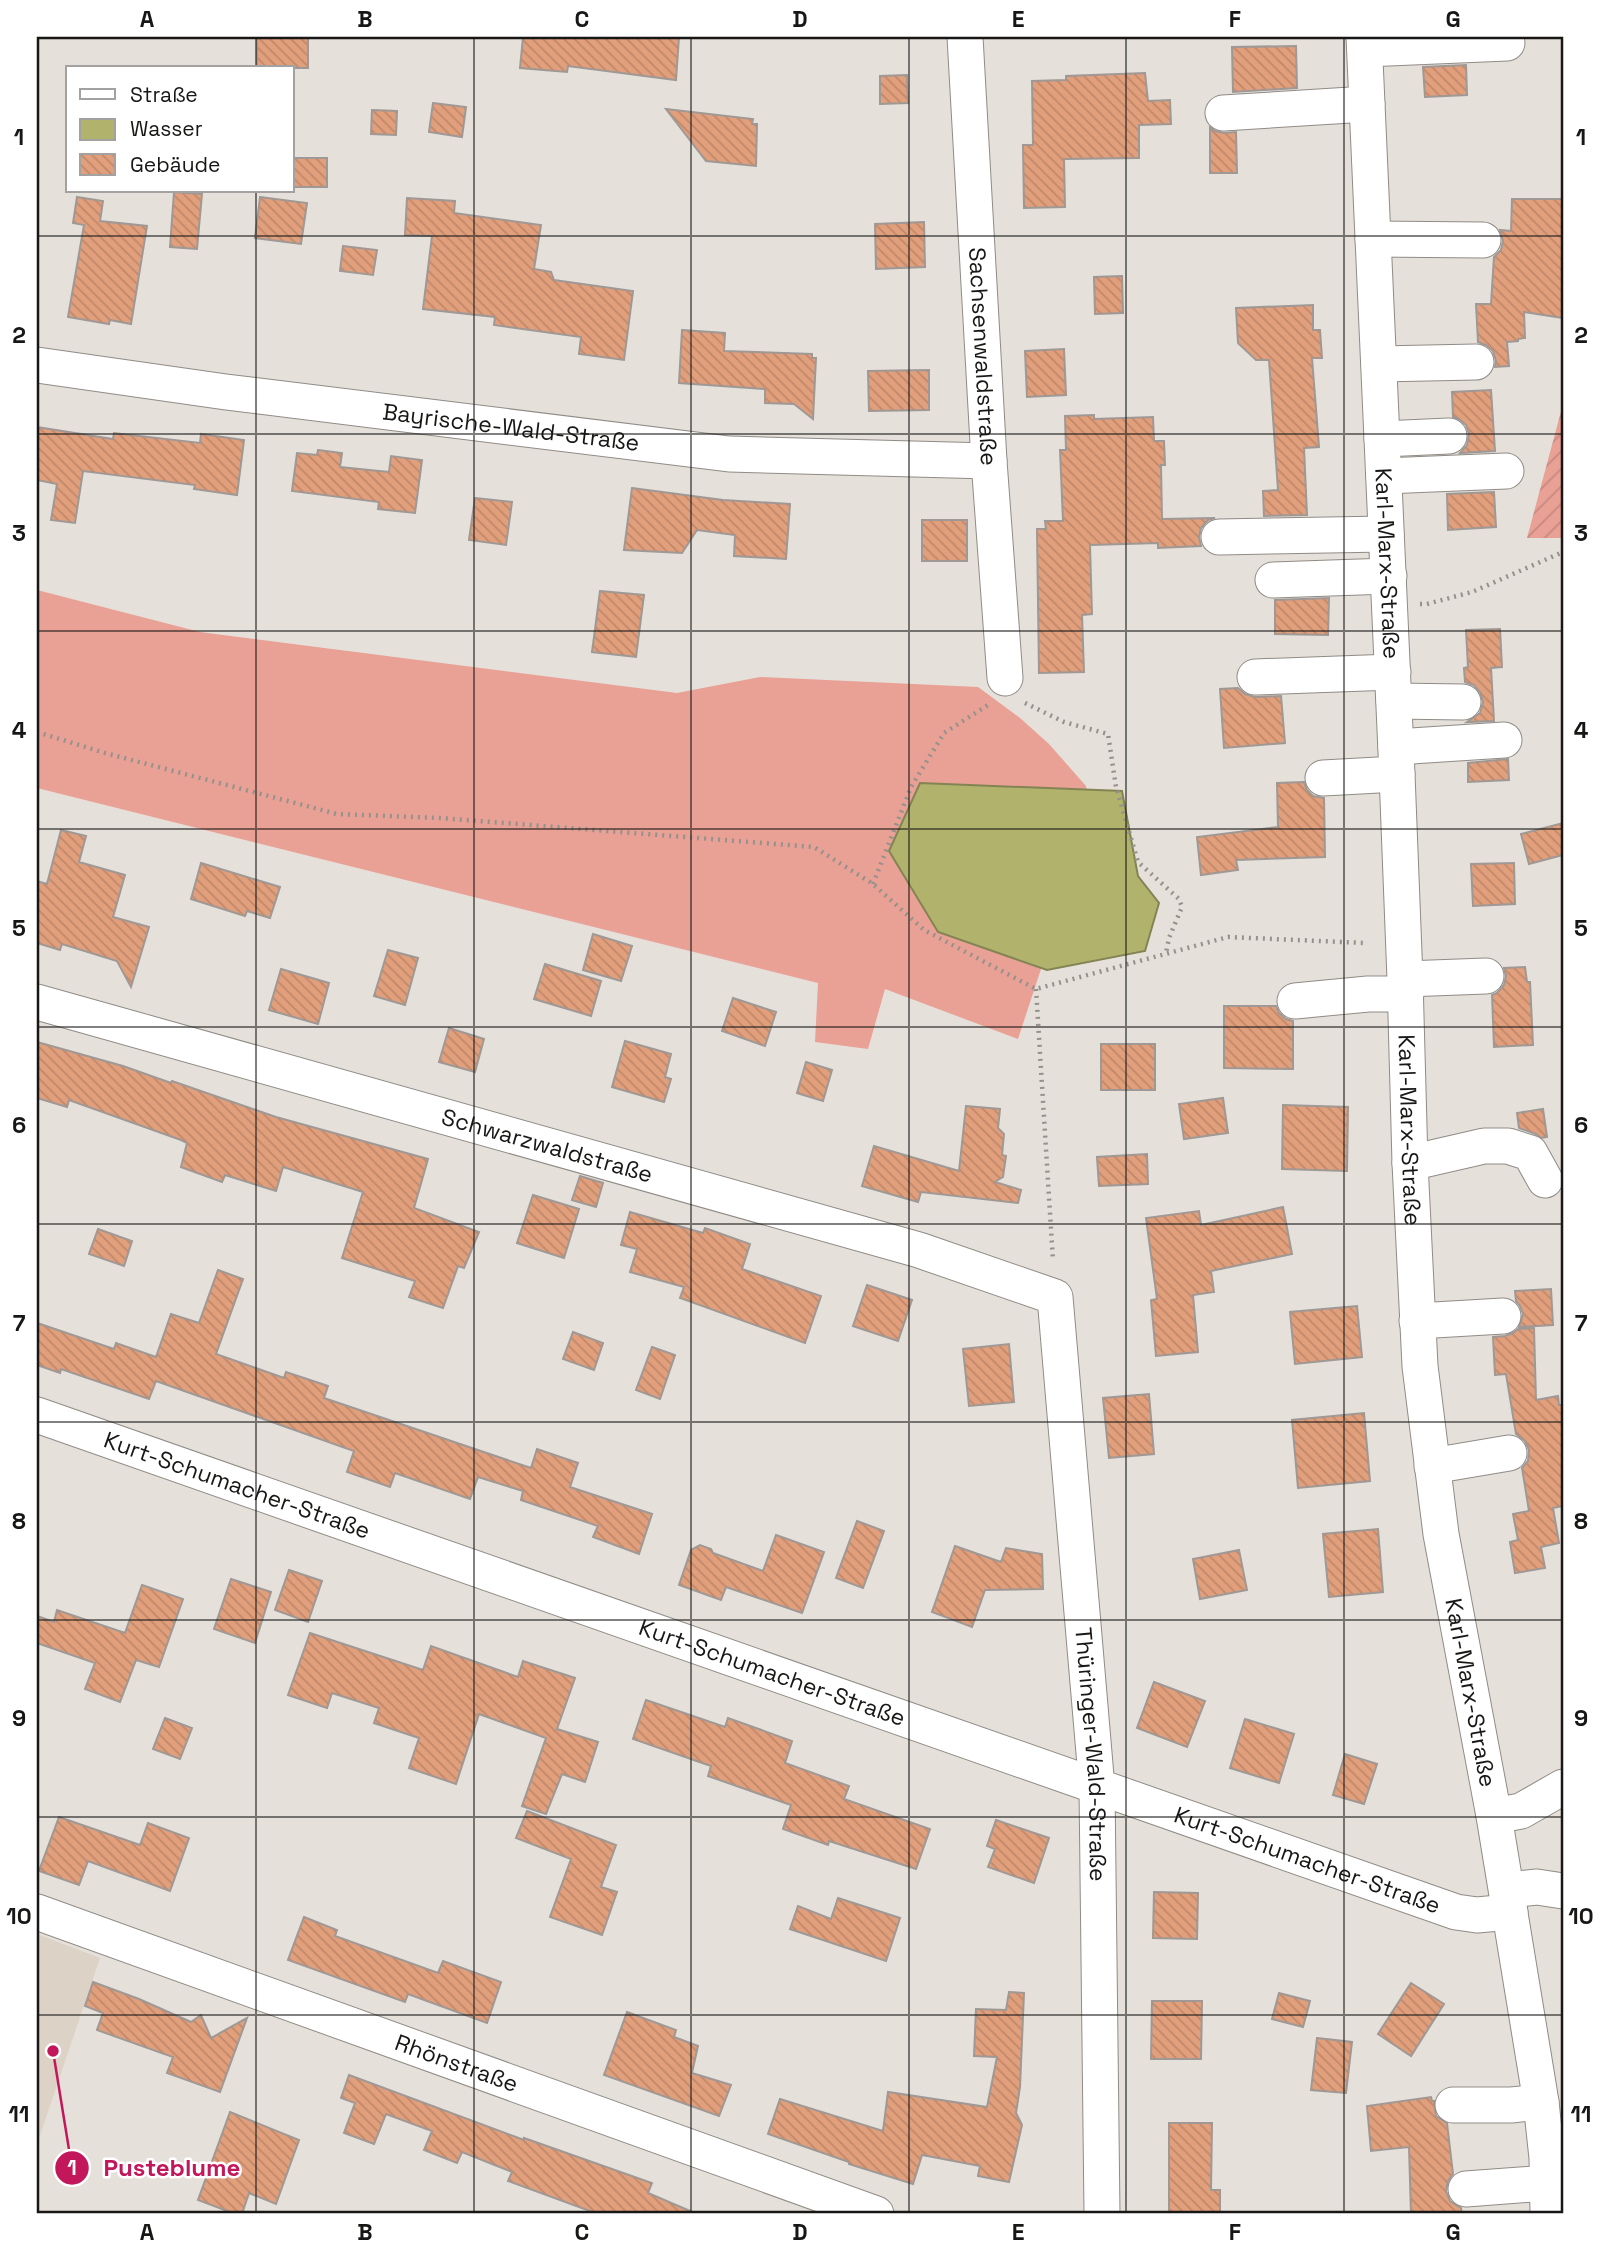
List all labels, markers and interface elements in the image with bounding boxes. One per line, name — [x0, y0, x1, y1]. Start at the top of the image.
text: A — [140, 4, 155, 34]
text: B — [357, 4, 373, 34]
text: C — [575, 4, 589, 34]
text: D — [792, 4, 808, 34]
text: E — [1012, 4, 1024, 34]
text: F — [1229, 4, 1241, 34]
text: G — [1445, 4, 1461, 34]
legend — [66, 66, 294, 192]
text: Straße — [130, 81, 198, 108]
text: Wasser — [130, 115, 203, 142]
text: 1 — [14, 122, 24, 152]
text: 1 — [1576, 122, 1586, 152]
text: Gebäude — [130, 151, 220, 178]
street label: Sachsenwaldstraße — [962, 247, 1004, 466]
text: 2 — [12, 320, 26, 350]
text: 2 — [1574, 320, 1588, 350]
street label: Bayrische-Wald-Straße — [381, 396, 641, 458]
street label: Karl-Marx-Straße — [1368, 467, 1407, 660]
text: 3 — [12, 518, 26, 548]
text: 3 — [1574, 518, 1588, 548]
text: 4 — [12, 715, 27, 745]
text: 4 — [1574, 715, 1589, 745]
text: 5 — [12, 913, 26, 943]
text: 5 — [1574, 913, 1588, 943]
street label: Karl-Marx-Straße — [1392, 1034, 1428, 1226]
street label: Schwarzwaldstraße — [438, 1102, 656, 1189]
text: 6 — [12, 1110, 26, 1140]
text: 6 — [1574, 1110, 1588, 1140]
text: 7 — [13, 1308, 26, 1338]
text: 7 — [1575, 1308, 1588, 1338]
street label: Kurt-Schumacher-Straße — [100, 1425, 374, 1546]
text: 8 — [12, 1506, 26, 1536]
text: 8 — [1574, 1506, 1588, 1536]
street label: Karl-Marx-Straße — [1438, 1596, 1503, 1790]
street label: Kurt-Schumacher-Straße — [635, 1612, 909, 1733]
street label: Thüringer-Wald-Straße — [1068, 1626, 1113, 1882]
text: 9 — [12, 1703, 26, 1733]
text: 9 — [1574, 1703, 1588, 1733]
street label: Kurt-Schumacher-Straße — [1170, 1799, 1445, 1920]
text: 10 — [6, 1901, 32, 1931]
text: 10 — [1568, 1901, 1594, 1931]
street label: Rhönstraße — [391, 2027, 522, 2099]
text: 11 — [9, 2099, 29, 2129]
text: 11 — [1571, 2099, 1591, 2129]
callout: Pusteblume — [55, 2145, 254, 2190]
text: Pusteblume — [104, 2152, 240, 2183]
text: 1 — [67, 2154, 77, 2181]
text: A — [140, 2217, 155, 2247]
text: B — [357, 2217, 373, 2247]
text: C — [575, 2217, 589, 2247]
text: D — [792, 2217, 808, 2247]
text: E — [1012, 2217, 1024, 2247]
text: F — [1229, 2217, 1241, 2247]
text: G — [1445, 2217, 1461, 2247]

